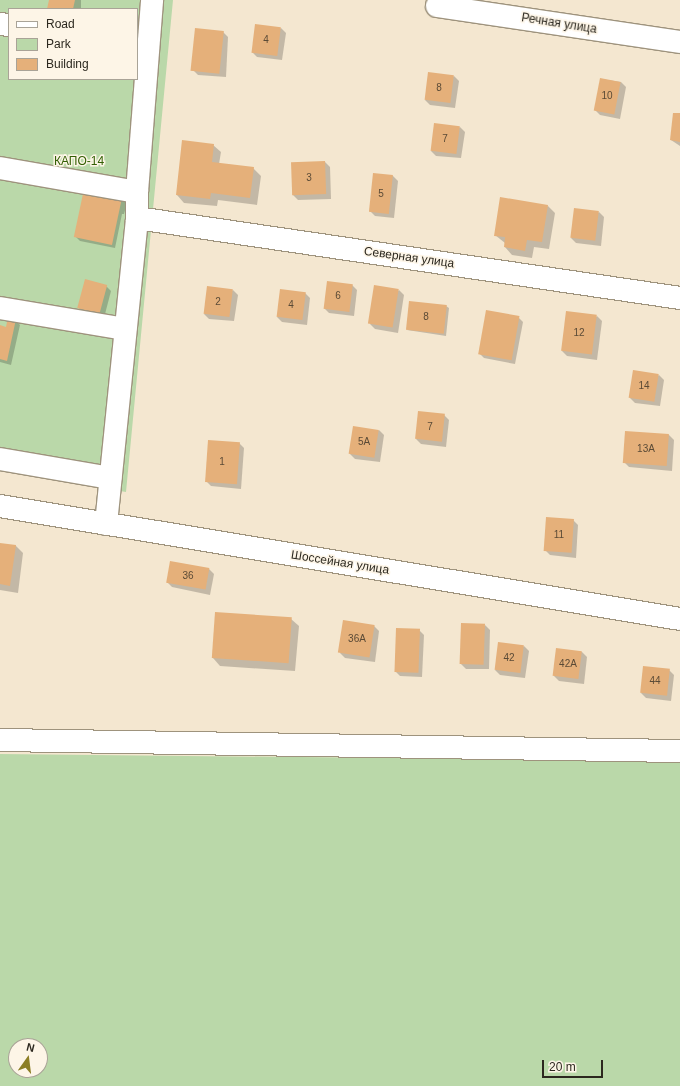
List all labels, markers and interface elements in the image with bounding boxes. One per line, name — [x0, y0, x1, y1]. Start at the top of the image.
legend — [8, 8, 138, 80]
street label: Речная улица — [520, 11, 598, 37]
text: Road — [46, 17, 75, 31]
house number: 4 — [263, 34, 269, 46]
text: Park — [46, 37, 71, 51]
text: Building — [46, 57, 89, 71]
house number: 8 — [436, 82, 442, 94]
house number: 10 — [601, 90, 613, 102]
house number: 7 — [442, 133, 448, 145]
park label: КАПО-14 — [54, 155, 104, 169]
house number: 3 — [306, 172, 312, 184]
house number: 5 — [378, 188, 384, 200]
street label: Северная улица — [363, 245, 455, 271]
house number: 6 — [335, 290, 341, 302]
house number: 2 — [215, 296, 221, 308]
house number: 4 — [288, 299, 294, 311]
house number: 8 — [423, 311, 429, 323]
house number: 12 — [573, 327, 585, 339]
house number: 14 — [638, 380, 650, 392]
house number: 7 — [427, 421, 433, 433]
house number: 5А — [358, 436, 370, 448]
house number: 13А — [637, 443, 655, 455]
house number: 1 — [219, 456, 225, 468]
house number: 11 — [554, 529, 564, 541]
street label: Шоссейная улица — [290, 548, 390, 578]
house number: 36 — [182, 570, 194, 582]
house number: 36А — [348, 633, 366, 645]
house number: 42 — [503, 652, 515, 664]
house number: 42А — [559, 658, 577, 670]
house number: 44 — [649, 675, 661, 687]
north arrow — [8, 1038, 48, 1078]
text: N — [25, 1041, 36, 1054]
scale bar — [544, 1052, 605, 1078]
text: 20 m — [549, 1060, 576, 1074]

